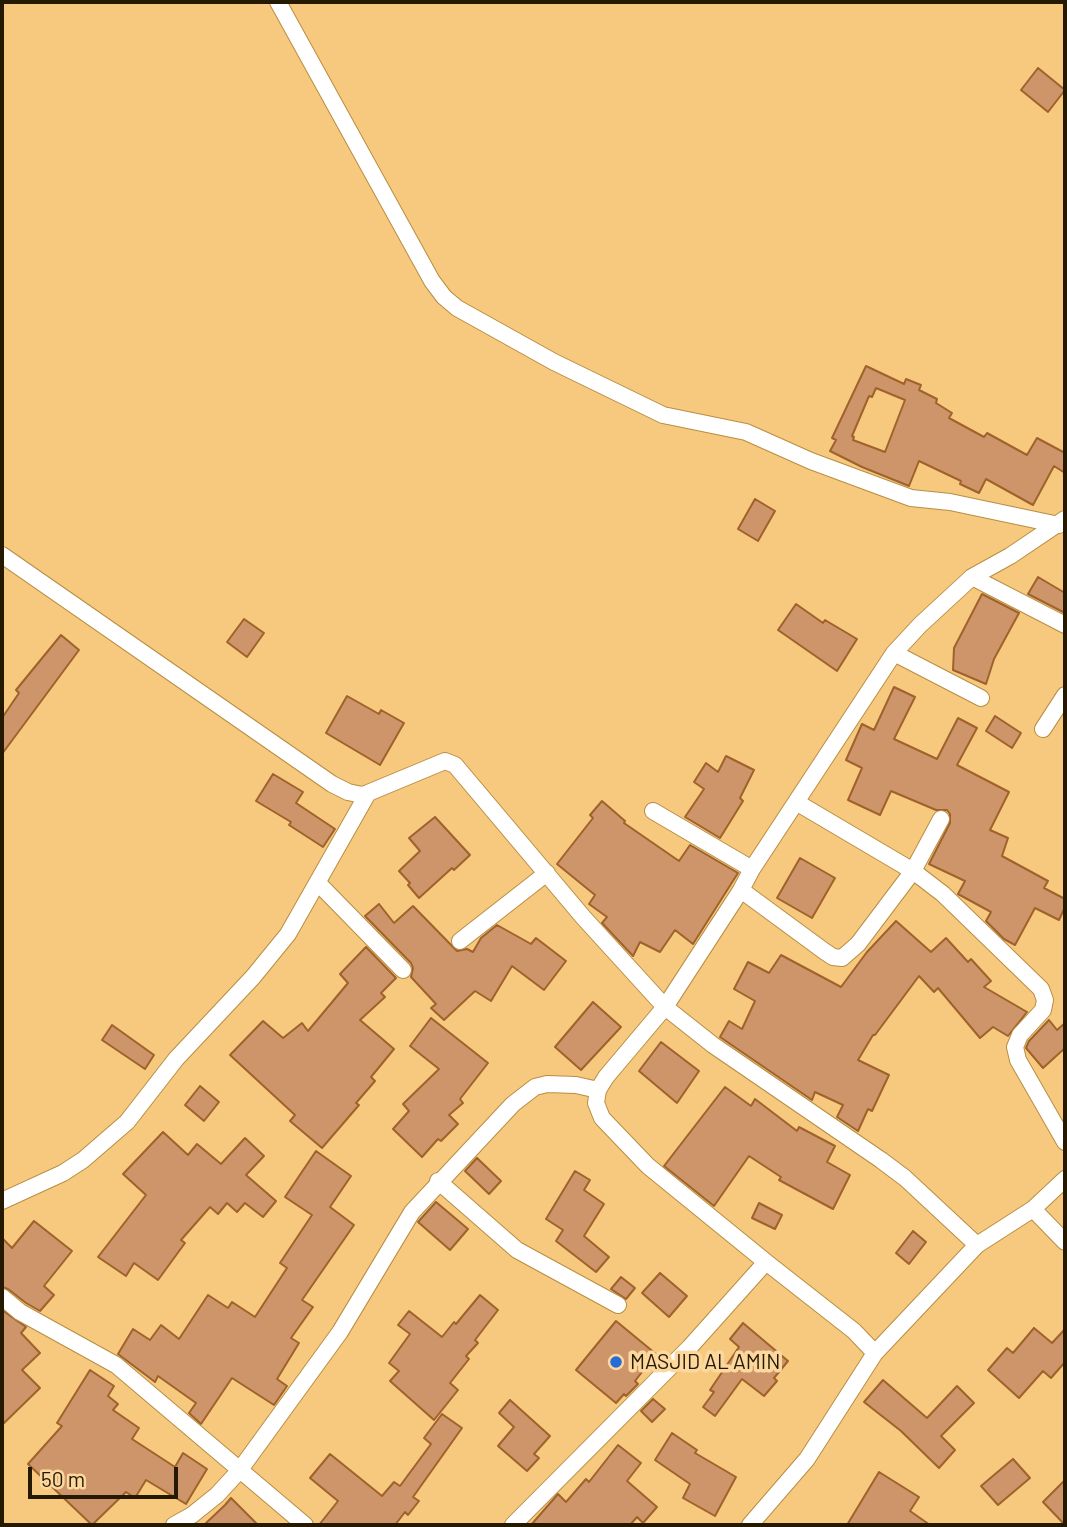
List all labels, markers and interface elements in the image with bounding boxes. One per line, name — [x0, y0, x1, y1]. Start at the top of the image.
place label: MASJID AL AMIN — [630, 1349, 780, 1375]
marker: MASJID AL AMIN — [608, 1354, 624, 1370]
scale bar — [32, 1454, 182, 1498]
text: 50 m — [41, 1466, 85, 1491]

